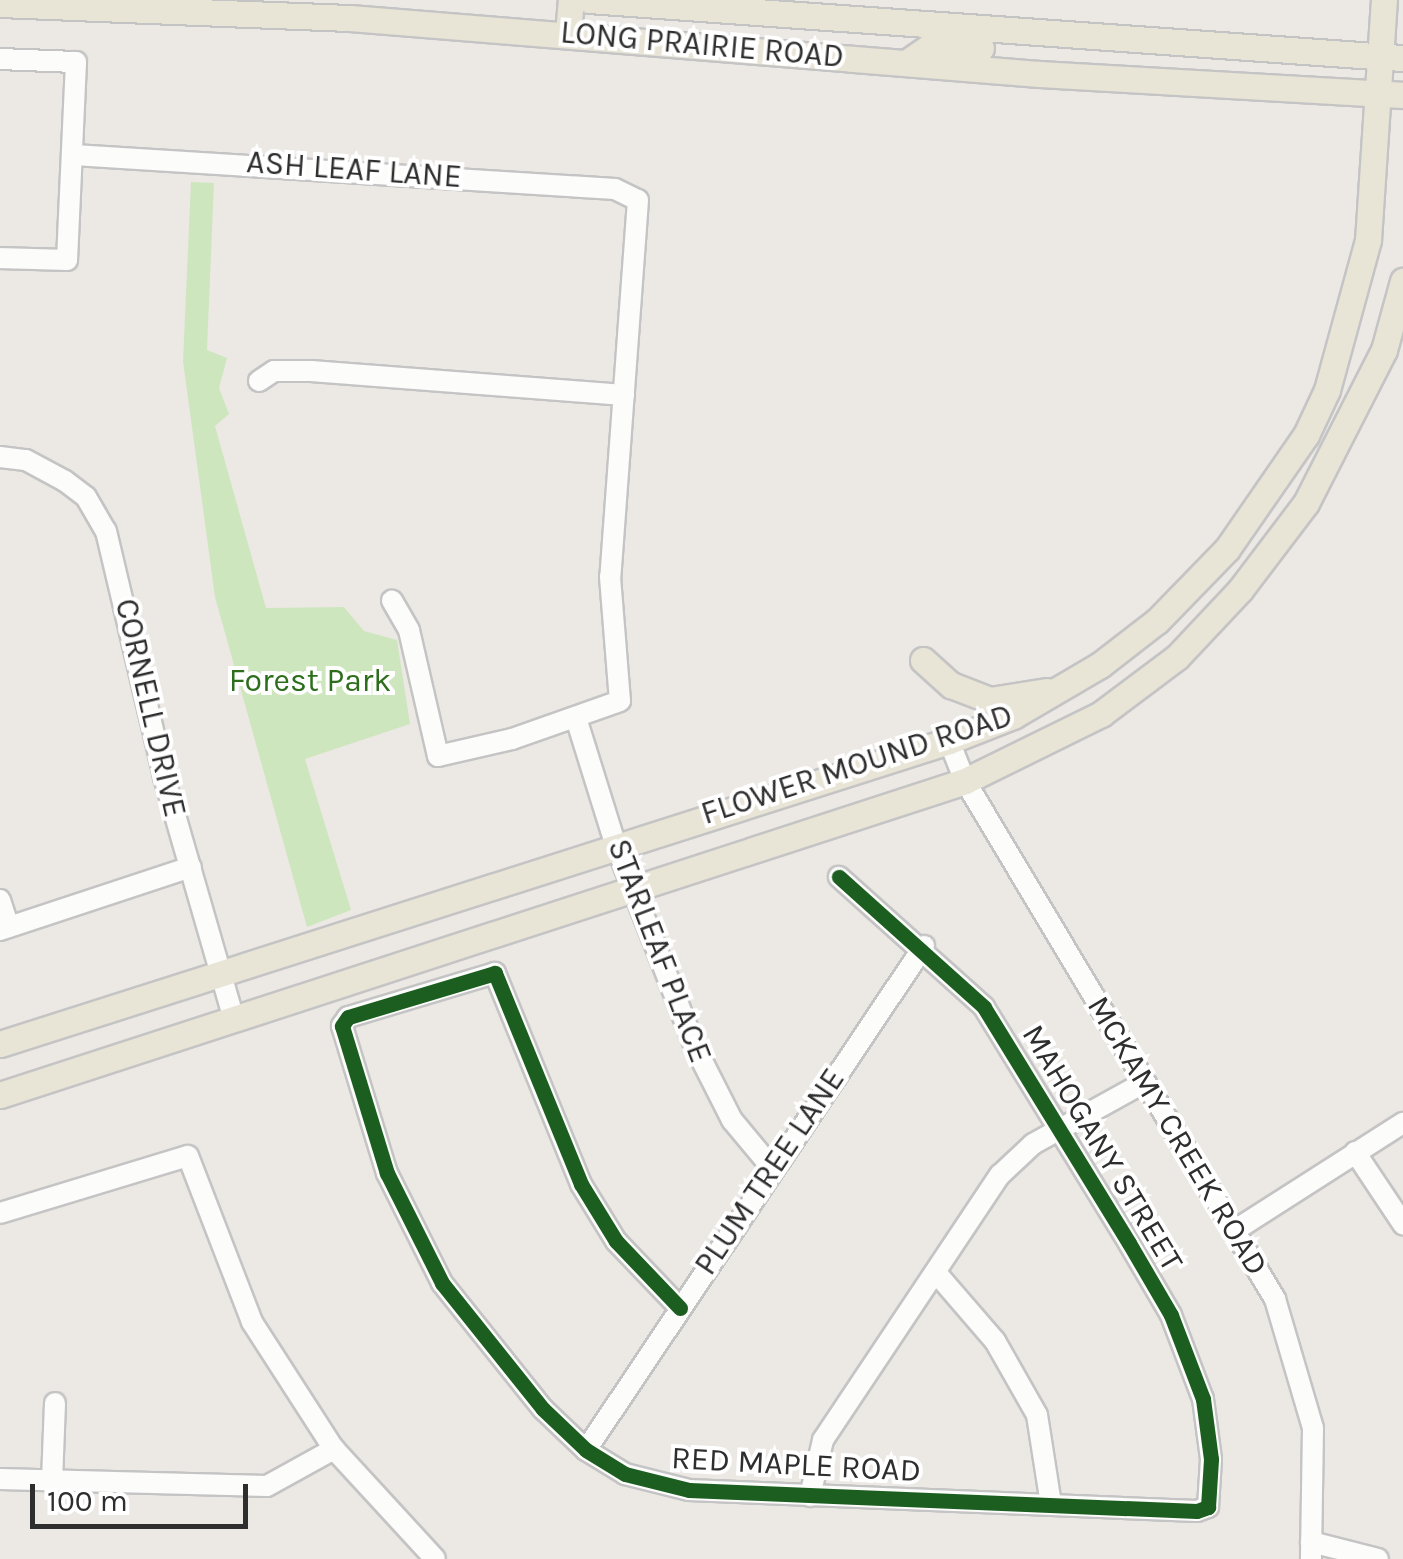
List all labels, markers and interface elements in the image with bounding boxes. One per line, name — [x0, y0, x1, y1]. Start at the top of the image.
street label: LONG PRAIRIE ROAD — [559, 13, 845, 77]
street label: ASH LEAF LANE — [245, 143, 463, 197]
street label: CORNELL DRIVE — [106, 595, 194, 821]
park label: Forest Park — [229, 662, 391, 700]
street label: FLOWER MOUND ROAD — [696, 696, 1018, 834]
street label: STARLEAF PLACE — [599, 834, 719, 1068]
street label: MCKAMY CREEK ROAD — [1078, 989, 1276, 1283]
street label: MAHOGANY STREET — [1013, 1018, 1191, 1278]
street label: PLUM TREE LANE — [687, 1062, 853, 1282]
street label: RED MAPLE ROAD — [670, 1439, 922, 1491]
scale bar — [35, 1464, 252, 1526]
text: 100 m — [47, 1483, 128, 1519]

